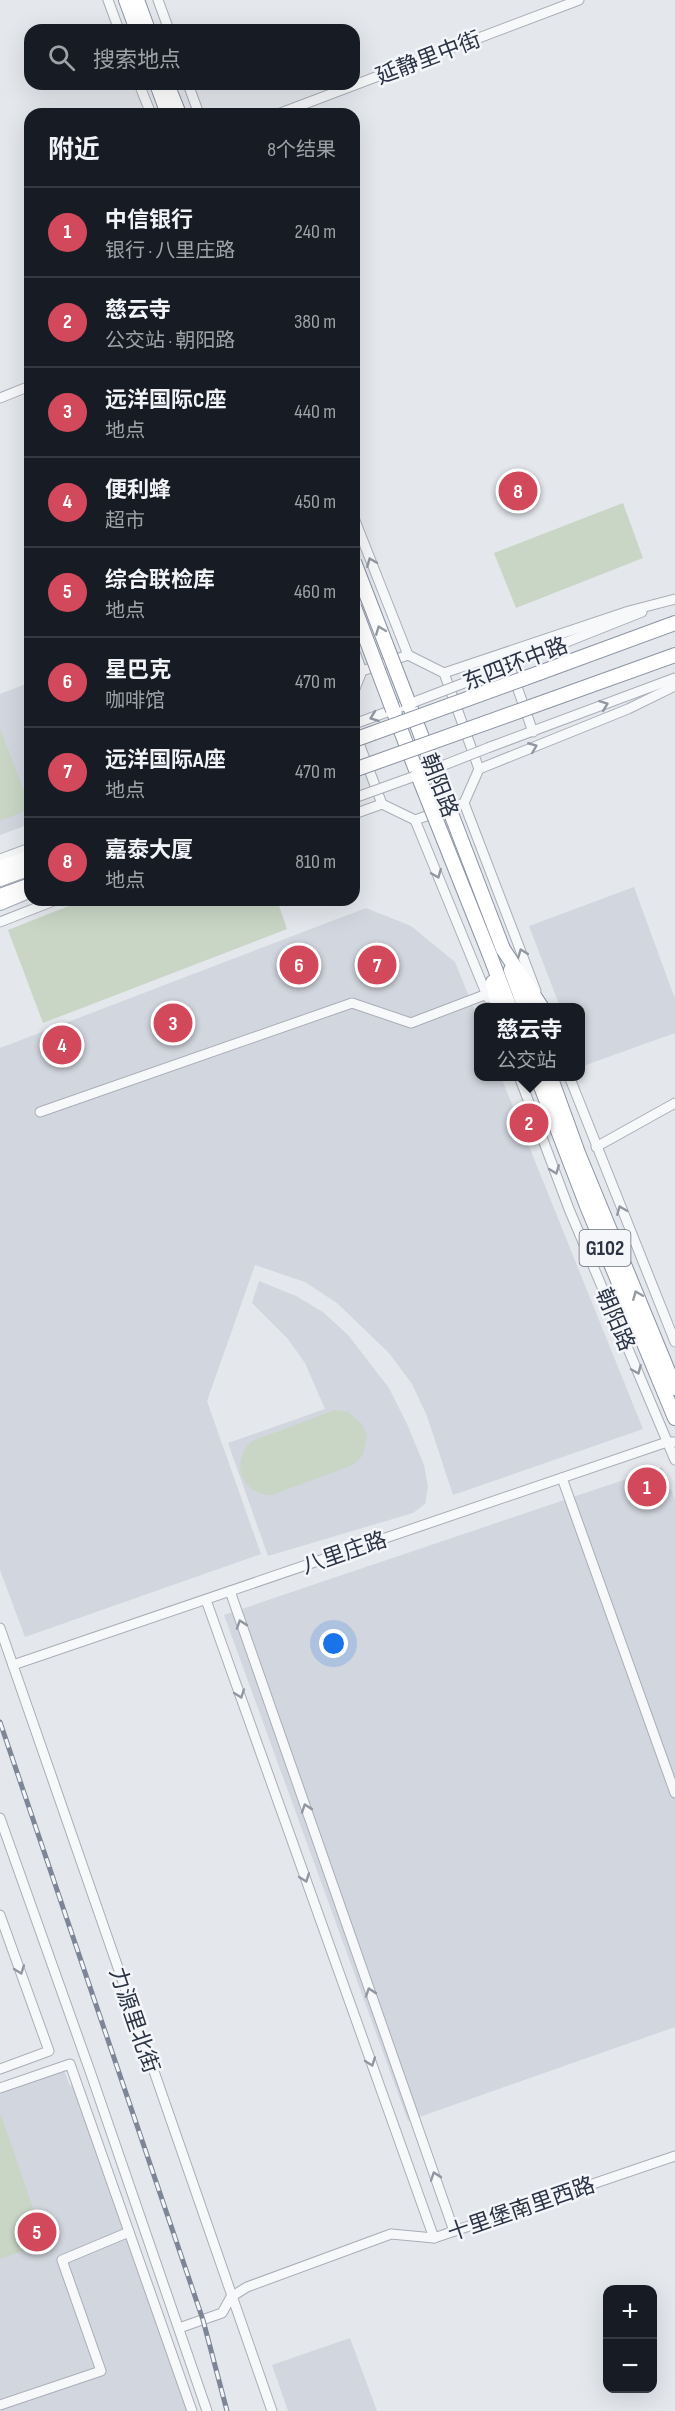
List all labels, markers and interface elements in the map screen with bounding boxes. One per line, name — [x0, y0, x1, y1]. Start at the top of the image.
search box — [24, 24, 360, 90]
street label: 延静里中街 — [372, 26, 485, 91]
icon: search — [45, 41, 78, 74]
text: 搜索地点 — [93, 47, 181, 74]
text: 附近 — [48, 135, 100, 166]
text: 8个结果 — [267, 138, 336, 162]
text: 中信银行 — [105, 207, 193, 234]
text: 1 — [64, 220, 71, 244]
text: 240 m — [295, 220, 336, 244]
text: 银行 · 八里庄路 — [105, 239, 235, 263]
text: 慈云寺 — [105, 297, 171, 324]
text: 2 — [63, 310, 72, 334]
text: 380 m — [294, 310, 336, 334]
text: 公交站 · 朝阳路 — [105, 329, 235, 353]
text: 远洋国际C座 — [105, 387, 226, 414]
text: 3 — [63, 400, 72, 424]
text: 440 m — [294, 400, 336, 424]
text: 地点 — [105, 419, 145, 443]
pin: 8 — [498, 468, 538, 514]
text: 便利蜂 — [105, 477, 171, 504]
text: 4 — [63, 490, 72, 514]
text: 450 m — [295, 490, 336, 514]
text: 超市 — [105, 509, 145, 533]
one-way arrow — [365, 557, 378, 567]
text: 综合联检库 — [105, 567, 215, 594]
text: 5 — [63, 580, 72, 604]
text: 460 m — [294, 580, 336, 604]
text: 地点 — [105, 599, 145, 623]
one-way arrow — [375, 625, 387, 636]
street label: 东四环中路 — [459, 632, 572, 697]
text: 星巴克 — [105, 657, 171, 684]
text: 6 — [63, 670, 72, 694]
text: 470 m — [295, 670, 336, 694]
text: 咖啡馆 — [105, 689, 165, 713]
one-way arrow — [597, 700, 608, 712]
one-way arrow — [369, 709, 379, 722]
one-way arrow — [528, 742, 538, 755]
text: 远洋国际A座 — [105, 747, 225, 774]
street label: 朝阳路 — [414, 750, 463, 821]
text: 7 — [63, 760, 72, 784]
text: 470 m — [295, 760, 336, 784]
text: 地点 — [105, 779, 145, 803]
text: 嘉泰大厦 — [105, 837, 193, 864]
text: 8 — [63, 850, 72, 874]
text: 810 m — [295, 850, 336, 874]
one-way arrow — [430, 868, 442, 879]
text: 地点 — [105, 869, 145, 893]
pin: 6 — [280, 942, 318, 988]
pin: 7 — [358, 942, 397, 988]
one-way arrow — [516, 948, 529, 959]
pin: 3 — [154, 1000, 192, 1046]
popup — [474, 1003, 585, 1081]
text: 慈云寺 — [496, 1017, 563, 1044]
pin: 4 — [42, 1022, 82, 1068]
text: 公交站 — [496, 1049, 556, 1073]
pin: 2 — [510, 1100, 548, 1146]
one-way arrow — [548, 1164, 560, 1175]
one-way arrow — [616, 1205, 628, 1216]
road number: G102 — [580, 1230, 630, 1266]
street label: 朝阳路 — [589, 1284, 640, 1355]
one-way arrow — [632, 1291, 644, 1302]
one-way arrow — [630, 1364, 642, 1375]
pin: 1 — [628, 1464, 666, 1510]
street label: 八里庄路 — [298, 1526, 390, 1581]
one-way arrow — [236, 1619, 249, 1630]
your location — [319, 1629, 348, 1658]
one-way arrow — [232, 1689, 245, 1699]
one-way arrow — [300, 1803, 313, 1814]
one-way arrow — [298, 1872, 311, 1883]
one-way arrow — [12, 1964, 25, 1975]
street label: 力源里北街 — [103, 1964, 164, 2077]
one-way arrow — [365, 1987, 378, 1998]
one-way arrow — [363, 2056, 376, 2067]
one-way arrow — [429, 2171, 442, 2182]
street label: 十里堡南里西路 — [444, 2172, 599, 2247]
pin: 5 — [18, 2210, 57, 2254]
map controls — [603, 2285, 657, 2393]
button: + — [603, 2285, 657, 2339]
button: − — [603, 2339, 657, 2393]

